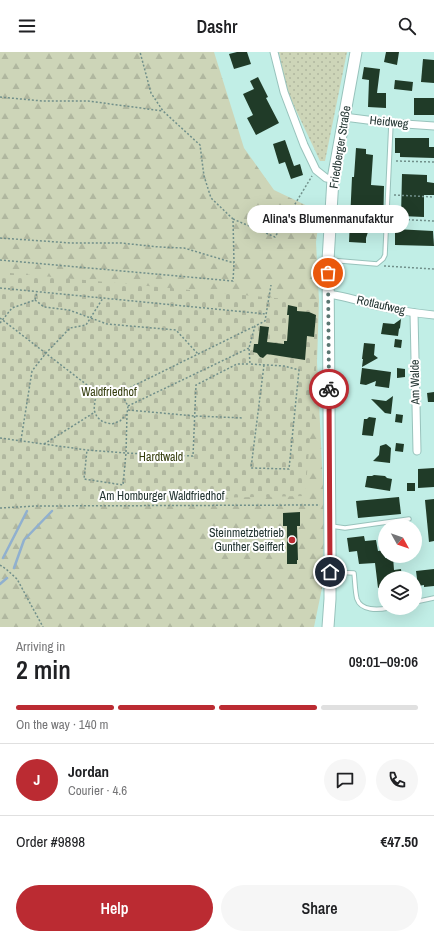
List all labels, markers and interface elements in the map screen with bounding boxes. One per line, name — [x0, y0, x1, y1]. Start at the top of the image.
text: Dashr — [197, 14, 238, 39]
icon: menu — [16, 15, 38, 37]
icon: search — [396, 15, 418, 37]
street label: Friedberger Straße — [326, 104, 354, 190]
street label: Heidweg — [369, 112, 410, 132]
callout: Alina's Blumenmanufaktur — [247, 205, 409, 233]
text: Alina's Blumenmanufaktur — [262, 210, 394, 227]
pin — [311, 256, 345, 290]
icon: bag — [317, 262, 339, 284]
street label: Rotlaufweg — [355, 292, 407, 318]
street label: Am Walde — [407, 359, 423, 406]
courier — [309, 369, 349, 409]
icon: bike — [318, 378, 340, 400]
park label: Waldfriedhof — [81, 384, 137, 400]
park label: Hardtwald — [139, 449, 183, 465]
street label: Am Homburger Waldfriedhof — [99, 488, 225, 504]
north arrow — [378, 519, 422, 563]
map controls — [378, 519, 422, 615]
place label: Steinmetzbetrieb Gunther Seiffert — [209, 525, 284, 555]
marker: Steinmetzbetrieb Gunther Seiffert — [287, 535, 297, 545]
pin — [313, 555, 347, 589]
icon: home — [319, 561, 341, 583]
button: layers — [378, 571, 422, 615]
text: Arriving in — [16, 638, 65, 655]
text: 09:01–09:06 — [349, 651, 418, 672]
text: 2 min — [16, 652, 71, 687]
text: On the way · 140 m — [16, 716, 108, 733]
button: chat — [324, 759, 366, 801]
button: phone — [376, 759, 418, 801]
text: Jordan — [68, 761, 109, 782]
text: J — [34, 769, 40, 790]
text: Courier · 4.6 — [68, 782, 127, 799]
text: Order #9898 — [16, 831, 85, 852]
text: €47.50 — [380, 831, 418, 852]
button: Help — [16, 885, 213, 931]
button: Share — [221, 885, 418, 931]

